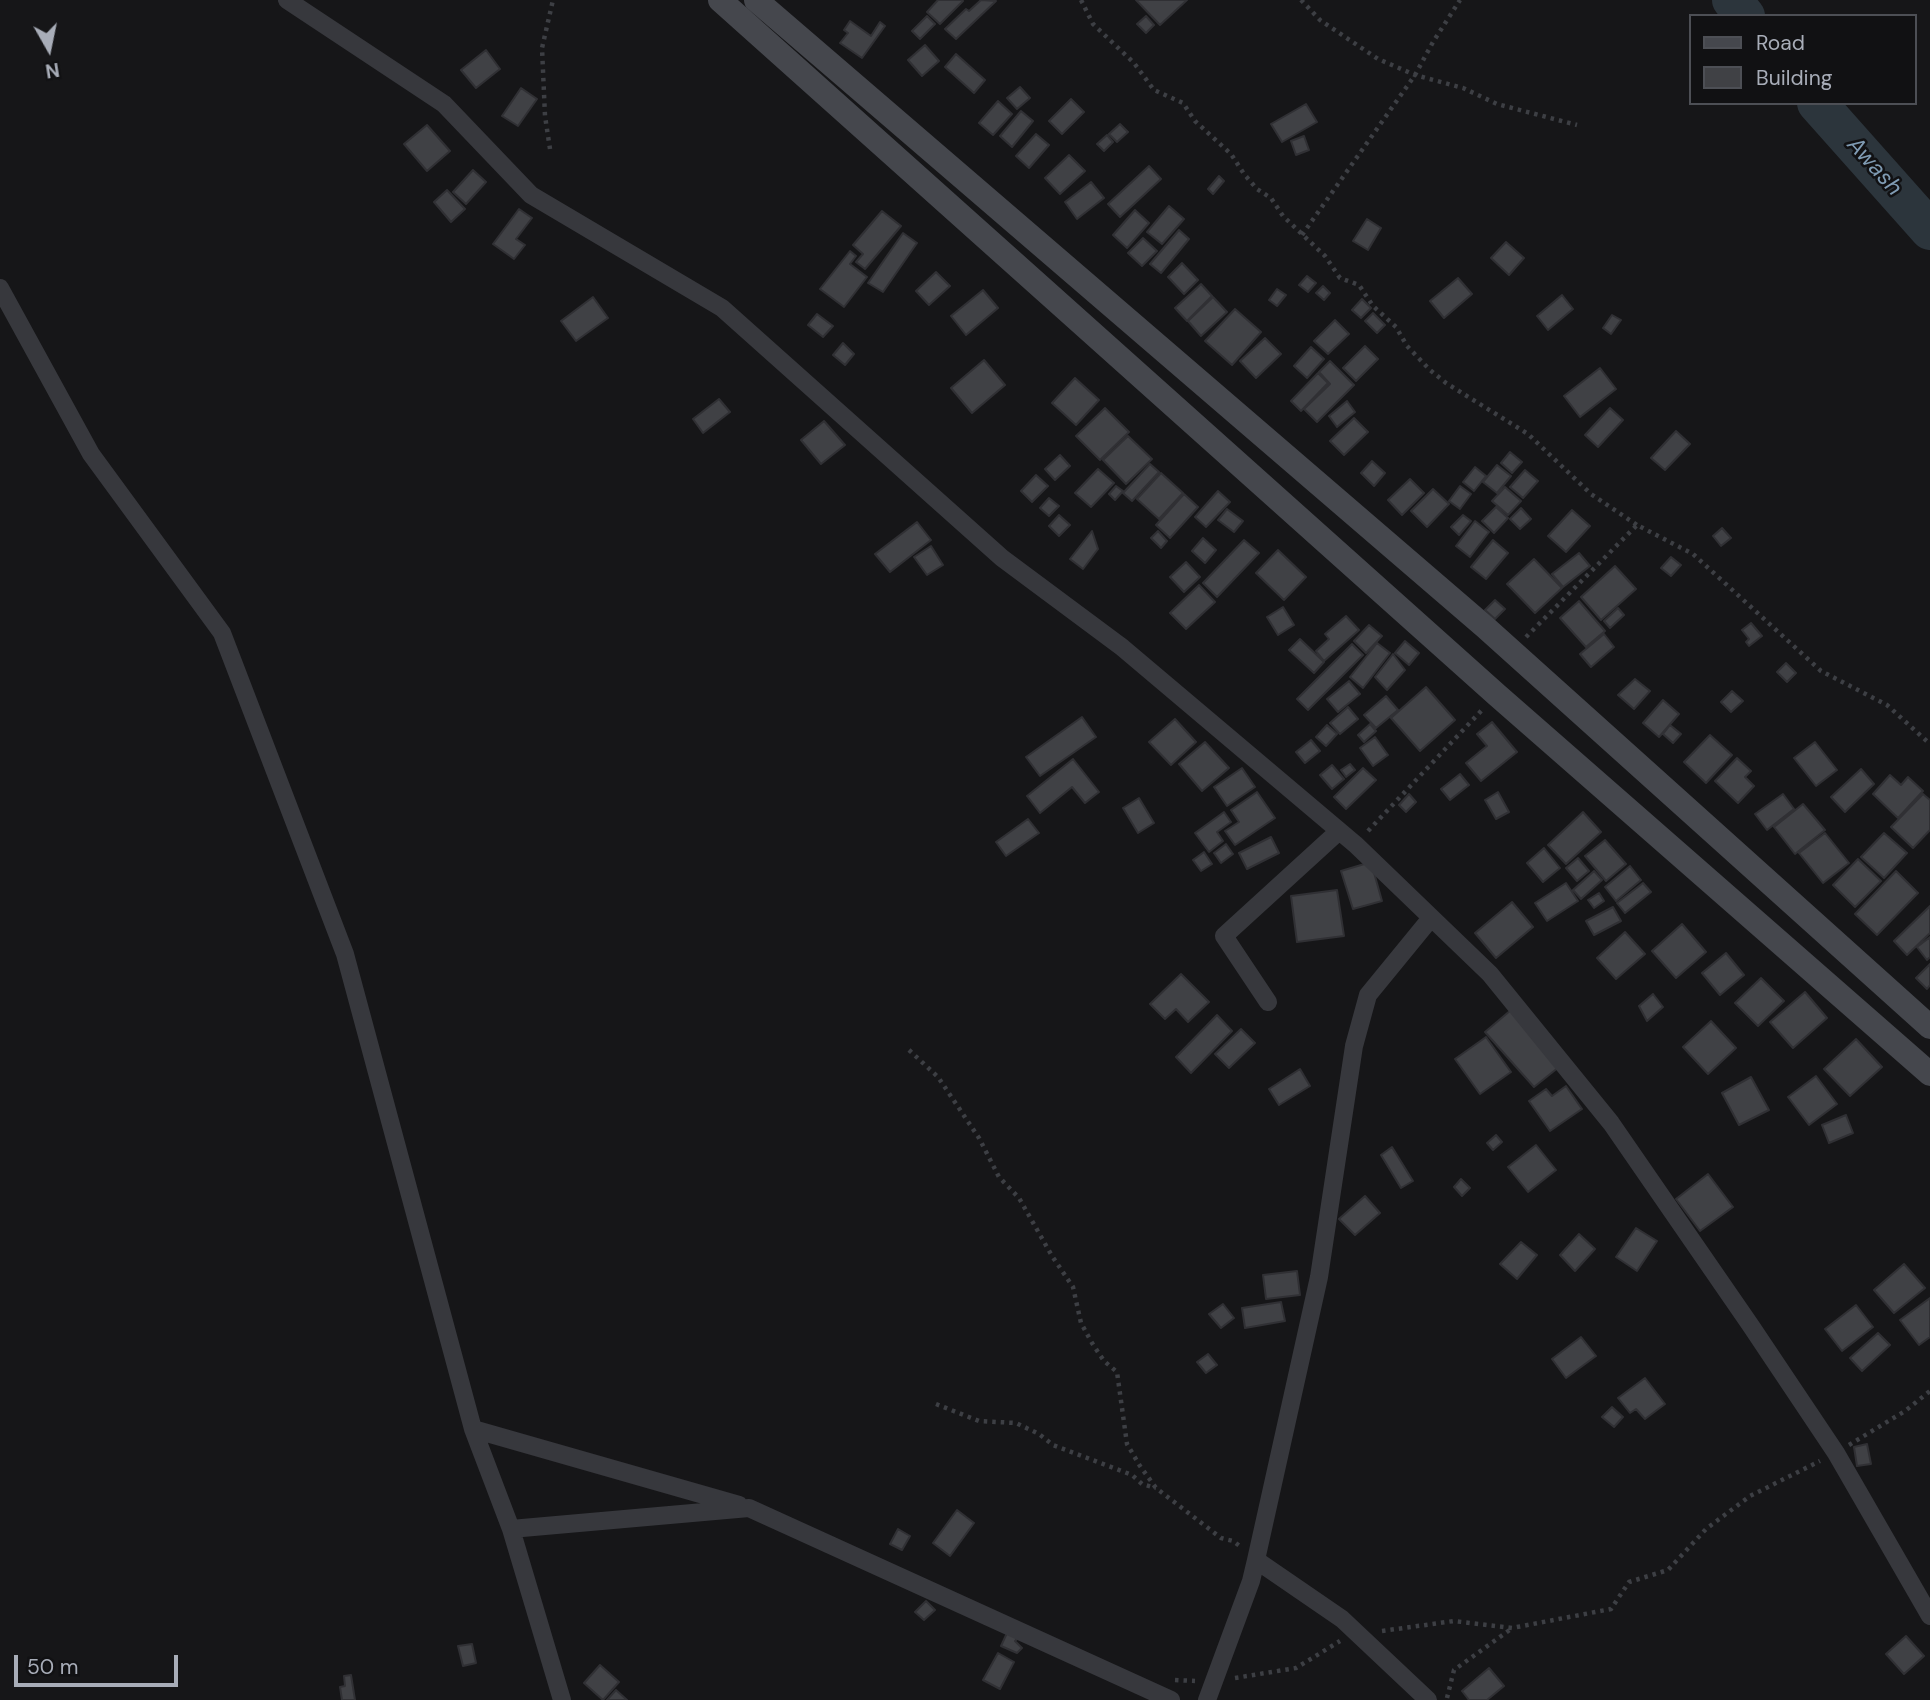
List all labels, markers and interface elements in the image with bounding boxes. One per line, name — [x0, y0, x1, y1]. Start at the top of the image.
north arrow — [14, 14, 84, 84]
legend — [1688, 14, 1916, 105]
text: Road — [1756, 29, 1805, 57]
text: N — [44, 57, 61, 84]
text: Building — [1756, 64, 1832, 92]
water label: Awash — [1841, 132, 1907, 202]
scale bar — [18, 1640, 182, 1684]
text: 50 m — [27, 1653, 78, 1681]

